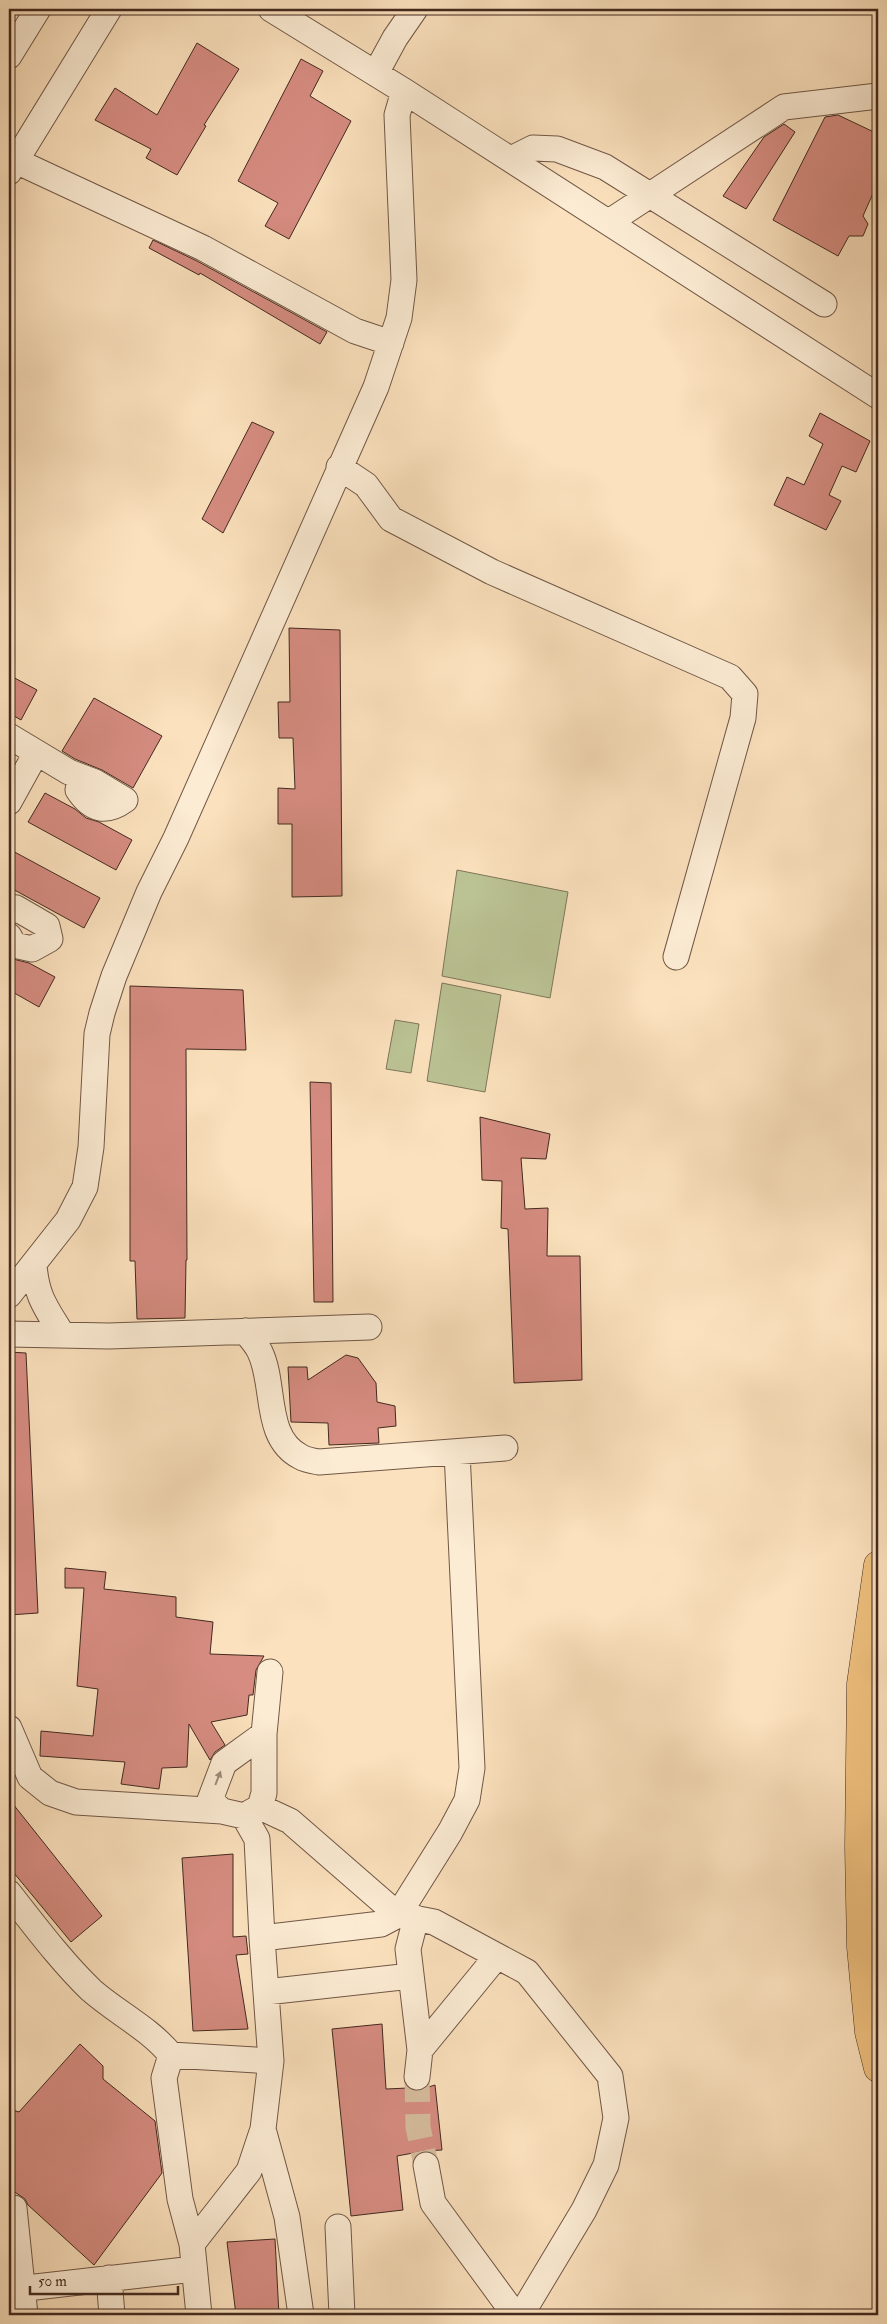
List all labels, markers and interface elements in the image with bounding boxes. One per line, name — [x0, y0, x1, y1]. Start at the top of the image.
one-way arrow — [215, 1770, 223, 1785]
scale bar — [30, 2264, 178, 2296]
text: 50 m — [38, 2272, 67, 2291]

